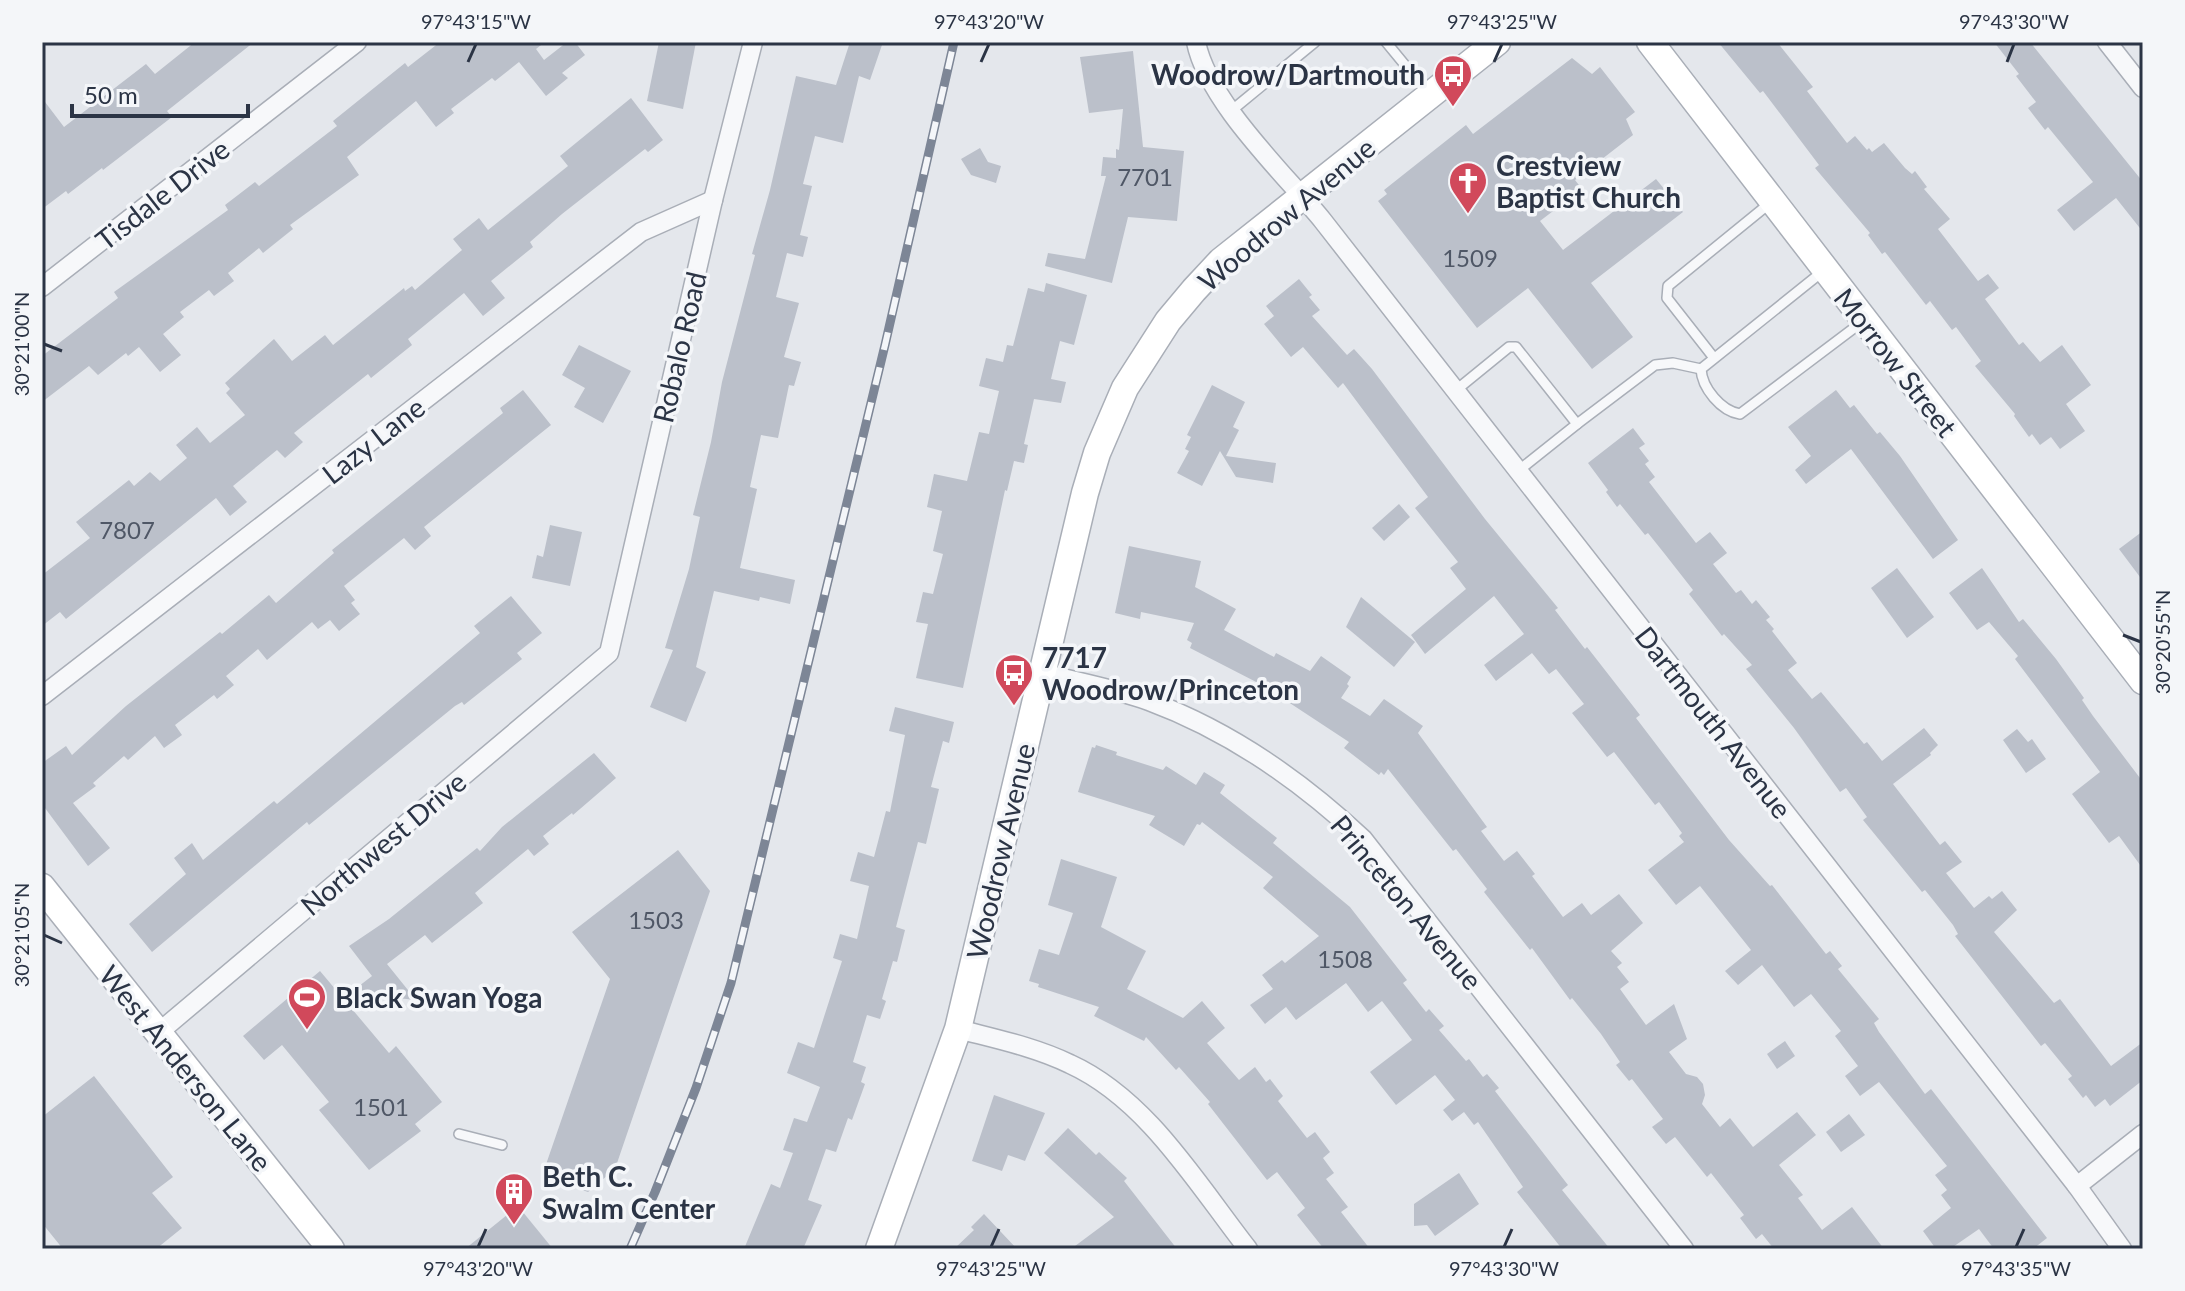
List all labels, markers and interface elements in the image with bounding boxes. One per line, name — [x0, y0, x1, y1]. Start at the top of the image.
text: 97°43'15"W — [421, 9, 531, 33]
text: 97°43'20"W — [934, 9, 1044, 33]
text: 97°43'25"W — [1447, 9, 1557, 33]
text: 97°43'30"W — [1959, 9, 2069, 33]
bus stop icon: Woodrow/Dartmouth — [1432, 53, 1474, 108]
place label: Woodrow/Dartmouth — [1151, 57, 1425, 91]
scale bar — [72, 68, 248, 118]
text: 50 m — [84, 80, 138, 109]
street label: Woodrow Avenue — [1191, 130, 1381, 298]
street label: Tisdale Drive — [88, 131, 236, 257]
place label: Crestview Baptist Church — [1496, 148, 1681, 214]
church icon: Crestview Baptist Church — [1447, 160, 1489, 215]
house number: 7701 — [1117, 162, 1173, 191]
house number: 1509 — [1442, 243, 1498, 272]
street label: Robalo Road — [645, 268, 713, 426]
street label: Morrow Street — [1827, 281, 1965, 443]
text: 30°21'00"N — [9, 292, 33, 396]
street label: Lazy Lane — [315, 389, 431, 491]
house number: 7807 — [99, 515, 155, 544]
text: 30°20'55"N — [2150, 590, 2174, 694]
street label: Dartmouth Avenue — [1629, 619, 1799, 825]
place label: 7717 Woodrow/Princeton — [1042, 640, 1299, 706]
bus stop icon: 7717 Woodrow/Princeton — [993, 652, 1035, 707]
street label: Woodrow Avenue — [959, 740, 1041, 962]
street label: Northwest Drive — [293, 764, 473, 922]
street label: Princeton Avenue — [1324, 808, 1490, 996]
text: 30°21'05"N — [9, 883, 33, 987]
house number: 1503 — [628, 905, 684, 934]
house number: 1508 — [1317, 944, 1373, 973]
street label: West Anderson Lane — [92, 958, 280, 1178]
sports icon: Black Swan Yoga — [286, 976, 328, 1031]
place label: Black Swan Yoga — [335, 980, 542, 1014]
house number: 1501 — [353, 1092, 409, 1121]
place label: Beth C. Swalm Center — [542, 1159, 716, 1225]
building icon: Beth C. Swalm Center — [493, 1171, 535, 1226]
text: 97°43'20"W — [423, 1256, 533, 1280]
text: 97°43'25"W — [936, 1256, 1046, 1280]
text: 97°43'30"W — [1449, 1256, 1559, 1280]
text: 97°43'35"W — [1961, 1256, 2071, 1280]

